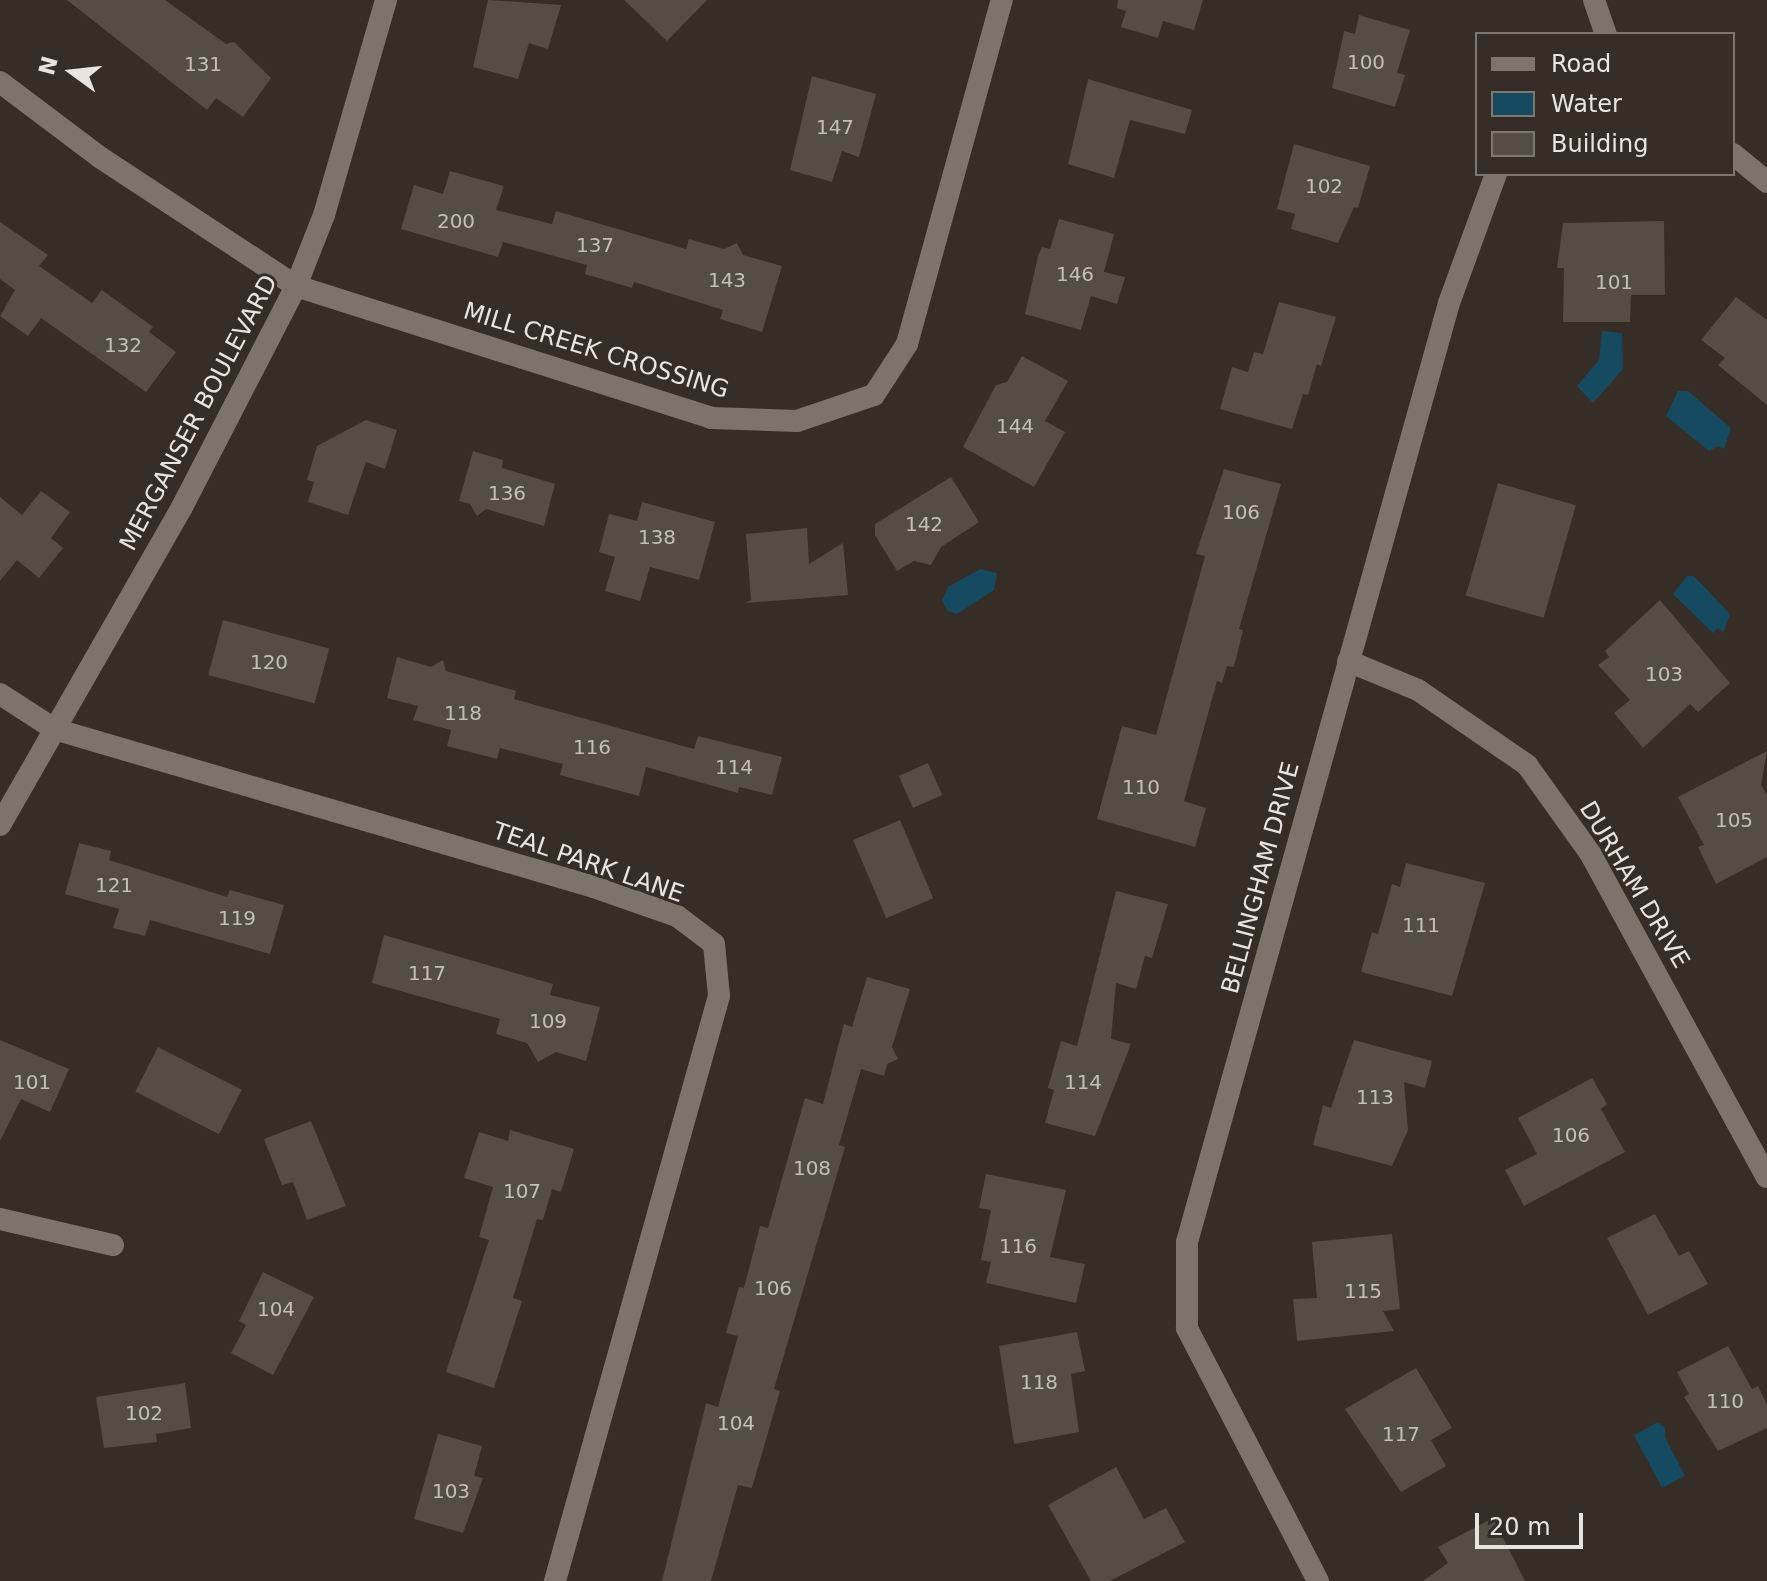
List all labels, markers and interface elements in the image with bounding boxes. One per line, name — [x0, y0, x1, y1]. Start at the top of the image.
north arrow — [32, 32, 112, 112]
legend — [1475, 32, 1735, 176]
house number: 100 — [1347, 50, 1385, 74]
text: Road — [1551, 50, 1611, 78]
house number: 131 — [184, 52, 222, 76]
text: N — [34, 54, 63, 78]
text: Water — [1551, 90, 1622, 118]
house number: 147 — [816, 115, 854, 139]
text: Building — [1551, 130, 1648, 158]
house number: 102 — [1305, 174, 1343, 198]
house number: 200 — [437, 209, 475, 233]
house number: 137 — [576, 233, 614, 257]
house number: 146 — [1056, 262, 1094, 286]
house number: 143 — [708, 268, 746, 292]
street label: MERGANSER BOULEVARD — [114, 270, 284, 556]
house number: 101 — [1595, 270, 1633, 294]
street label: MILL CREEK CROSSING — [460, 297, 732, 405]
house number: 132 — [104, 333, 142, 357]
house number: 144 — [996, 414, 1034, 438]
house number: 136 — [488, 481, 526, 505]
house number: 106 — [1222, 500, 1260, 524]
house number: 142 — [905, 512, 943, 536]
house number: 138 — [638, 525, 676, 549]
house number: 120 — [250, 650, 288, 674]
house number: 103 — [1645, 662, 1683, 686]
house number: 118 — [444, 701, 482, 725]
house number: 116 — [573, 735, 611, 759]
house number: 114 — [715, 755, 753, 779]
street label: BELLINGHAM DRIVE — [1216, 759, 1306, 997]
house number: 110 — [1122, 775, 1160, 799]
street label: DURHAM DRIVE — [1573, 796, 1695, 974]
house number: 105 — [1715, 808, 1753, 832]
street label: TEAL PARK LANE — [489, 817, 687, 909]
house number: 121 — [95, 873, 133, 897]
house number: 119 — [218, 906, 256, 930]
house number: 111 — [1402, 913, 1440, 937]
house number: 117 — [408, 961, 446, 985]
house number: 109 — [529, 1009, 567, 1033]
house number: 101 — [13, 1070, 51, 1094]
house number: 114 — [1064, 1070, 1102, 1094]
house number: 113 — [1356, 1085, 1394, 1109]
house number: 106 — [1552, 1123, 1590, 1147]
house number: 108 — [793, 1156, 831, 1180]
house number: 107 — [503, 1179, 541, 1203]
house number: 116 — [999, 1234, 1037, 1258]
house number: 106 — [754, 1276, 792, 1300]
house number: 115 — [1344, 1279, 1382, 1303]
house number: 104 — [257, 1297, 295, 1321]
house number: 118 — [1020, 1370, 1058, 1394]
house number: 110 — [1706, 1389, 1744, 1413]
house number: 102 — [125, 1401, 163, 1425]
house number: 104 — [717, 1411, 755, 1435]
house number: 117 — [1382, 1422, 1420, 1446]
house number: 103 — [432, 1479, 470, 1503]
scale bar — [1479, 1497, 1587, 1547]
text: 20 m — [1489, 1513, 1551, 1541]

